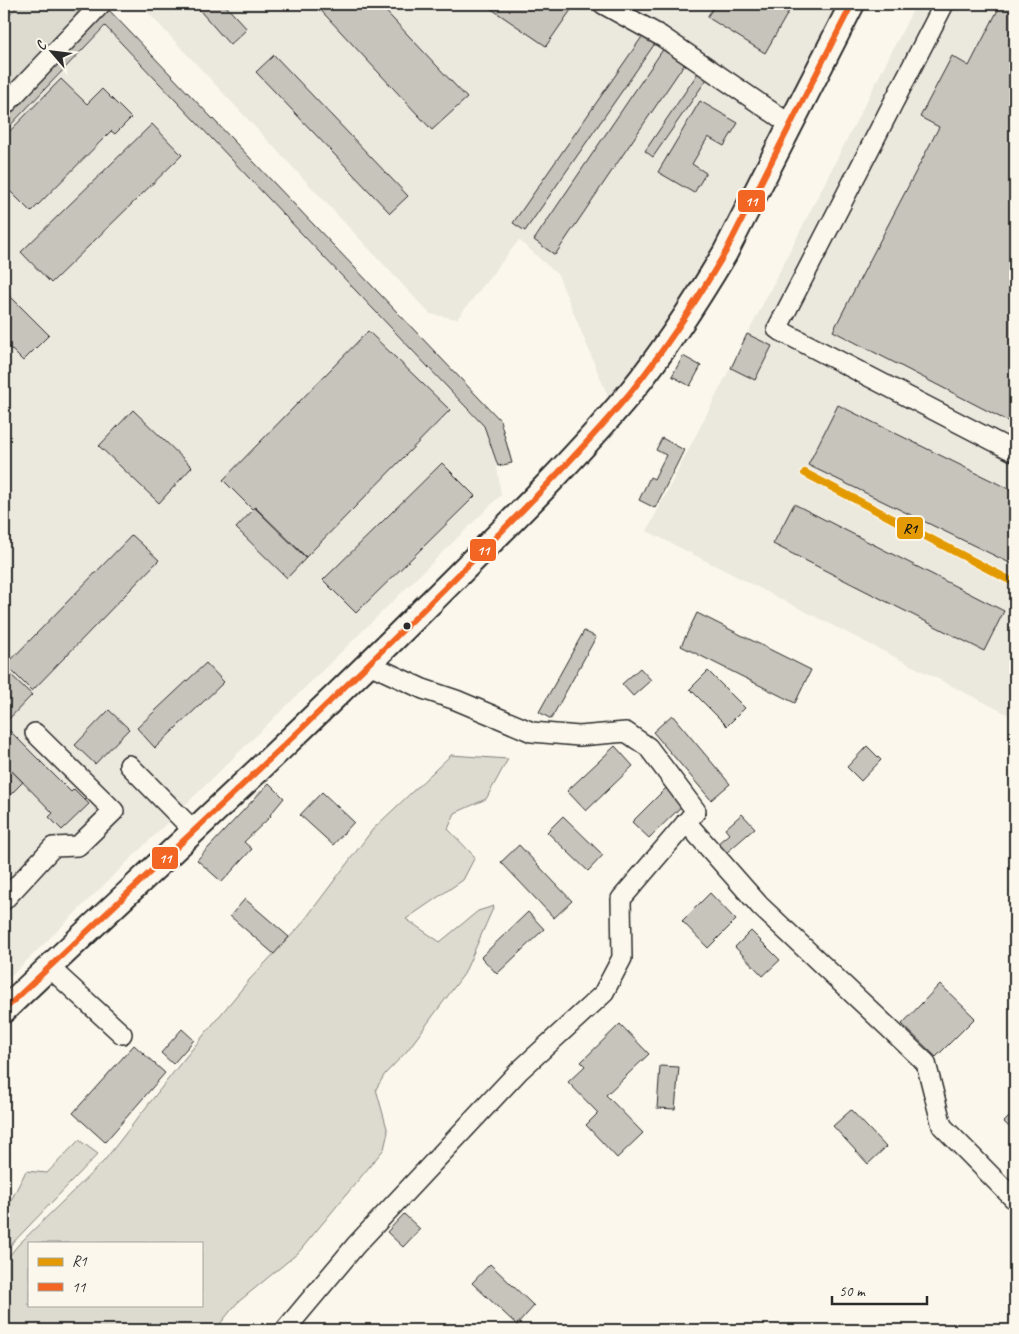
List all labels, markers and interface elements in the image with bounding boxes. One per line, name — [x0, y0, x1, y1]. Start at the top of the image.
north arrow — [28, 28, 78, 78]
text: С — [32, 37, 51, 53]
line badge: 11 — [737, 189, 766, 213]
text: 11 — [745, 193, 759, 210]
line badge: R1 — [896, 516, 924, 540]
text: R1 — [903, 520, 919, 537]
line badge: 11 — [469, 538, 497, 562]
text: 11 — [477, 542, 491, 559]
unlabelled marker — [402, 621, 412, 631]
line badge: 11 — [151, 846, 179, 870]
text: 11 — [159, 850, 173, 867]
legend — [28, 1242, 202, 1306]
text: R1 — [72, 1252, 88, 1271]
scale bar — [832, 1274, 926, 1306]
text: 11 — [72, 1278, 87, 1297]
text: 50 m — [839, 1282, 866, 1301]

